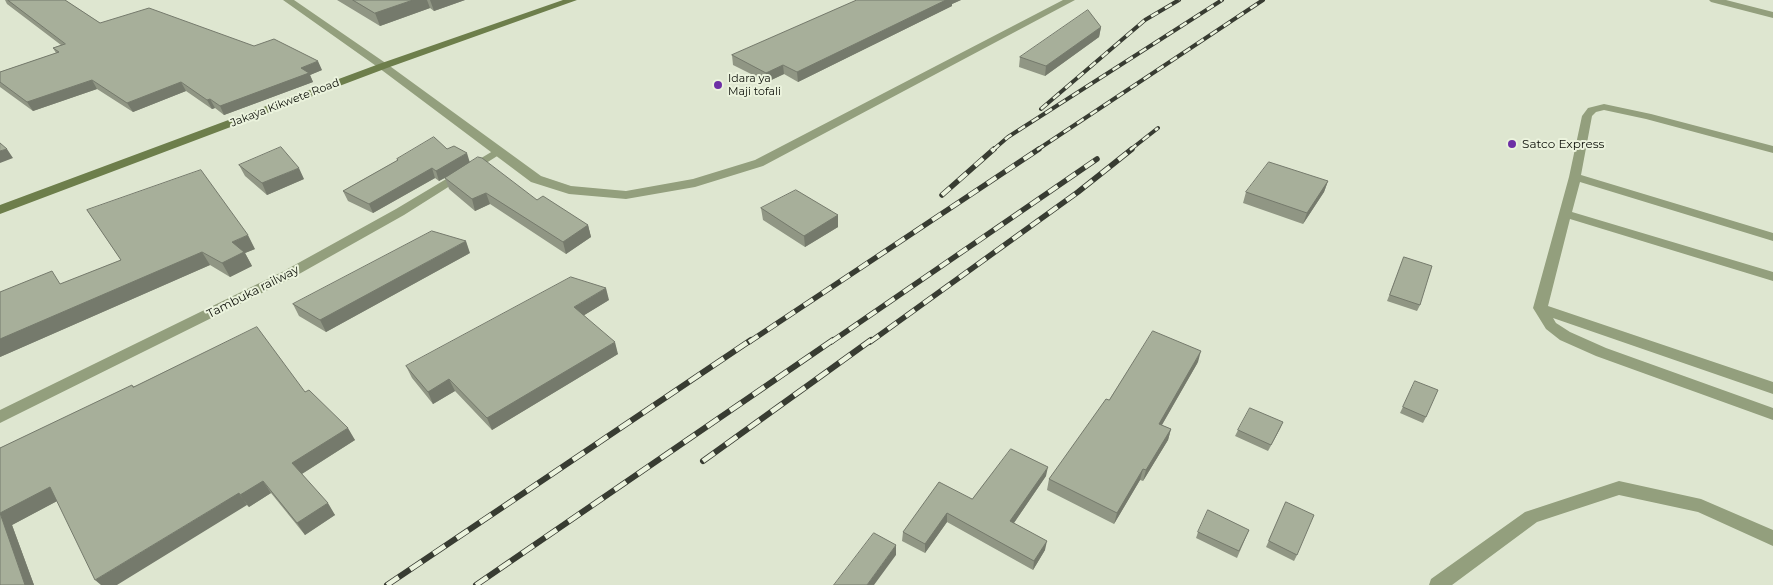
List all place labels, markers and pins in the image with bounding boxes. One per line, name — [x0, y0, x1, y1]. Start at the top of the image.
place label: Idara ya Maji tofali — [728, 72, 781, 98]
marker: Idara ya Maji tofali — [712, 79, 724, 91]
place label: Satco Express — [1522, 137, 1604, 151]
marker: Satco Express — [1506, 138, 1518, 150]

